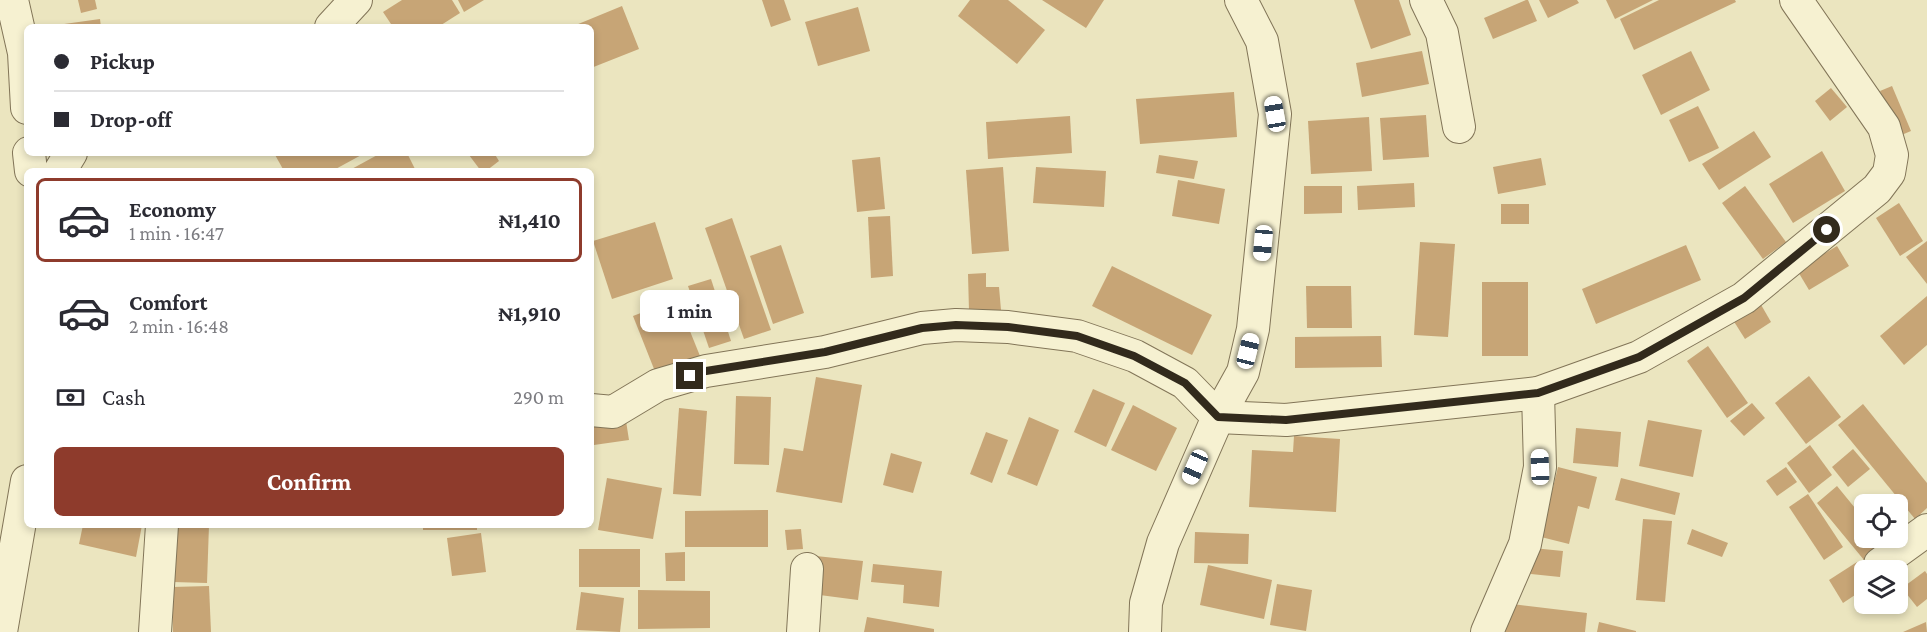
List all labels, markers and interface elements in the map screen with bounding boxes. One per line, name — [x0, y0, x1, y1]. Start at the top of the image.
text: Pickup — [90, 49, 155, 74]
car — [1263, 95, 1287, 133]
text: Drop-off — [90, 107, 172, 132]
icon: car — [57, 193, 111, 247]
text: Economy — [129, 197, 216, 222]
text: ₦1,410 — [499, 208, 561, 233]
route start — [1813, 216, 1840, 243]
text: 1 min · 16:47 — [129, 222, 224, 244]
car — [1252, 224, 1274, 262]
icon: car — [57, 286, 111, 340]
callout: 1 min — [640, 289, 740, 331]
text: Comfort — [129, 290, 207, 315]
text: 1 min — [667, 300, 712, 322]
text: ₦1,910 — [498, 301, 561, 326]
text: 2 min · 16:48 — [129, 315, 229, 337]
car — [1235, 331, 1261, 371]
route end — [676, 362, 703, 389]
icon: cash — [54, 381, 87, 414]
text: Cash — [102, 385, 146, 410]
text: 290 m — [513, 386, 564, 408]
button: Confirm — [54, 447, 564, 516]
car — [1179, 447, 1211, 487]
car — [1530, 449, 1550, 485]
map controls — [1854, 494, 1908, 614]
button: locate — [1854, 494, 1908, 548]
button: layers — [1854, 560, 1908, 614]

